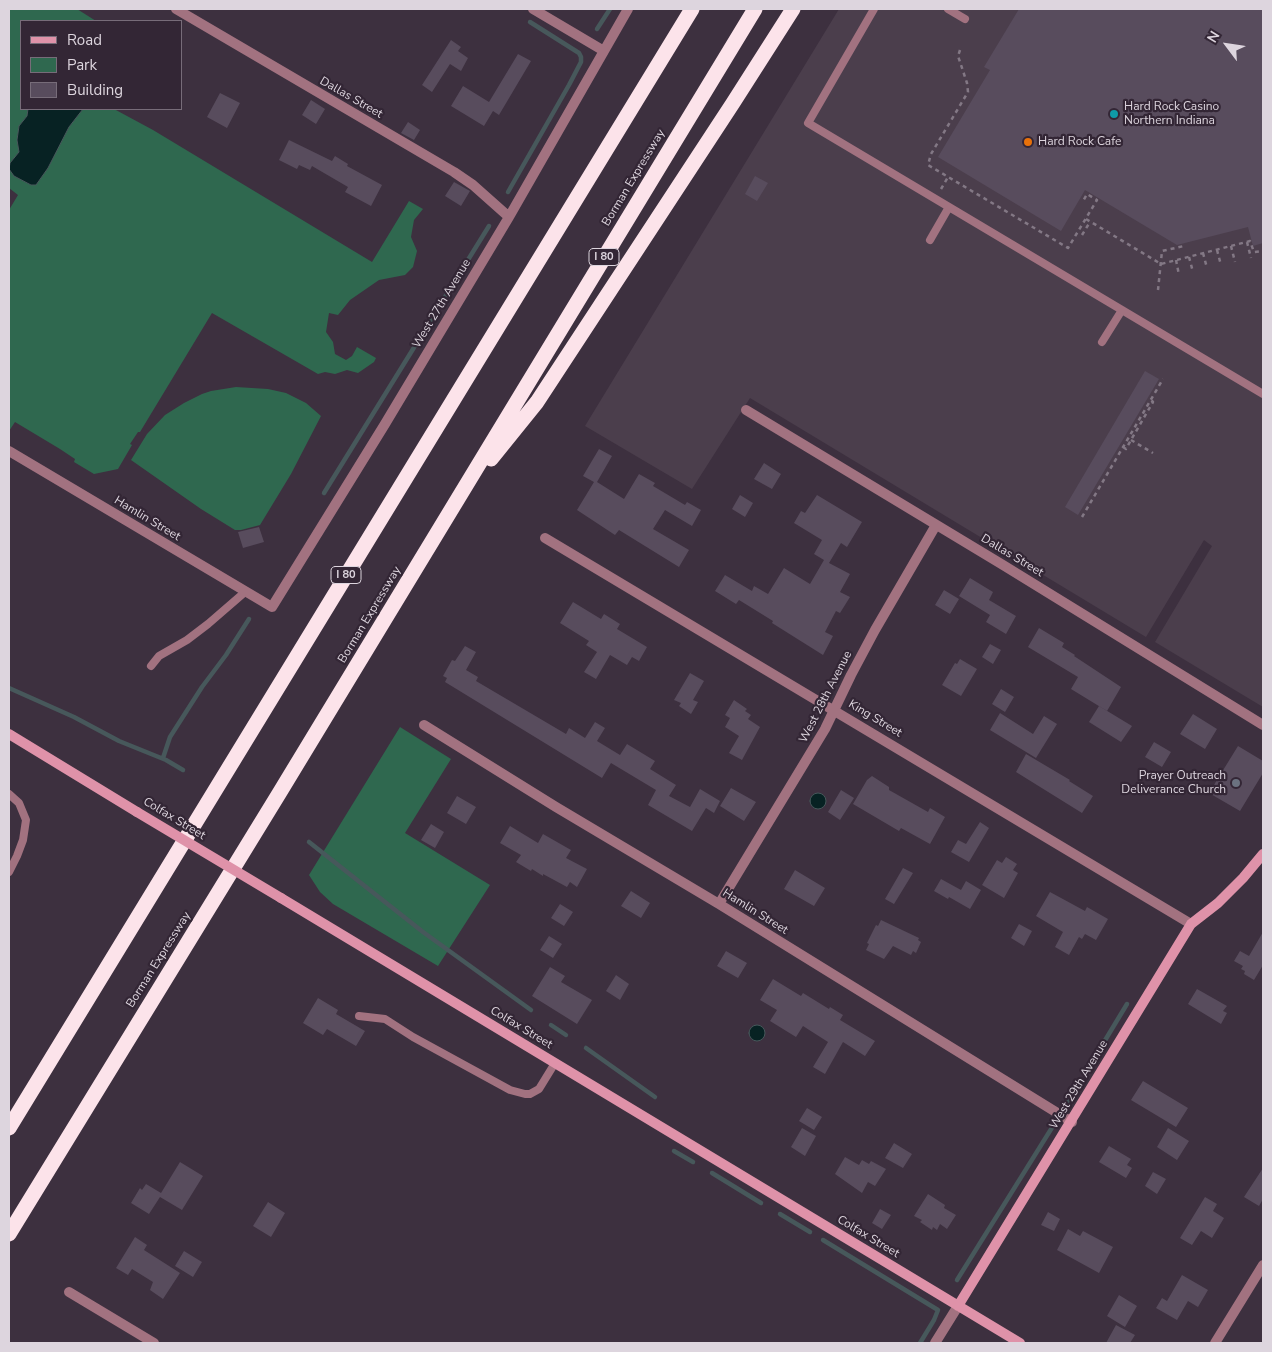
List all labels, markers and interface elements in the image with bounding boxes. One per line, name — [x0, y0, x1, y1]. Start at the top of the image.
legend — [20, 20, 182, 110]
north arrow — [1202, 20, 1252, 70]
text: N — [1203, 28, 1225, 46]
text: Road — [67, 30, 102, 50]
text: Park — [67, 55, 97, 75]
street label: Dallas Street — [317, 74, 385, 122]
text: Building — [67, 80, 123, 100]
place label: Hard Rock Casino Northern Indiana — [1124, 100, 1219, 128]
marker: Hard Rock Casino Northern Indiana — [1108, 108, 1120, 120]
street label: Borman Expressway — [599, 127, 669, 229]
place label: Hard Rock Cafe — [1038, 135, 1121, 149]
marker: Hard Rock Cafe — [1022, 136, 1034, 148]
road number: I 80 — [589, 248, 619, 266]
street label: West 27th Avenue — [410, 257, 474, 351]
street label: Hamlin Street — [111, 494, 183, 544]
street label: Dallas Street — [978, 532, 1046, 580]
street label: Borman Expressway — [335, 564, 405, 666]
road number: I 80 — [331, 566, 361, 584]
street label: West 28th Avenue — [797, 649, 855, 745]
street label: King Street — [846, 697, 904, 741]
place label: Prayer Outreach Deliverance Church — [1121, 769, 1226, 797]
marker: Prayer Outreach Deliverance Church — [1230, 777, 1242, 789]
street label: Colfax Street — [140, 795, 208, 843]
street label: Hamlin Street — [719, 886, 791, 938]
street label: Borman Expressway — [124, 909, 194, 1011]
street label: Colfax Street — [487, 1004, 555, 1052]
street label: West 29th Avenue — [1047, 1038, 1111, 1132]
street label: Colfax Street — [834, 1213, 902, 1261]

